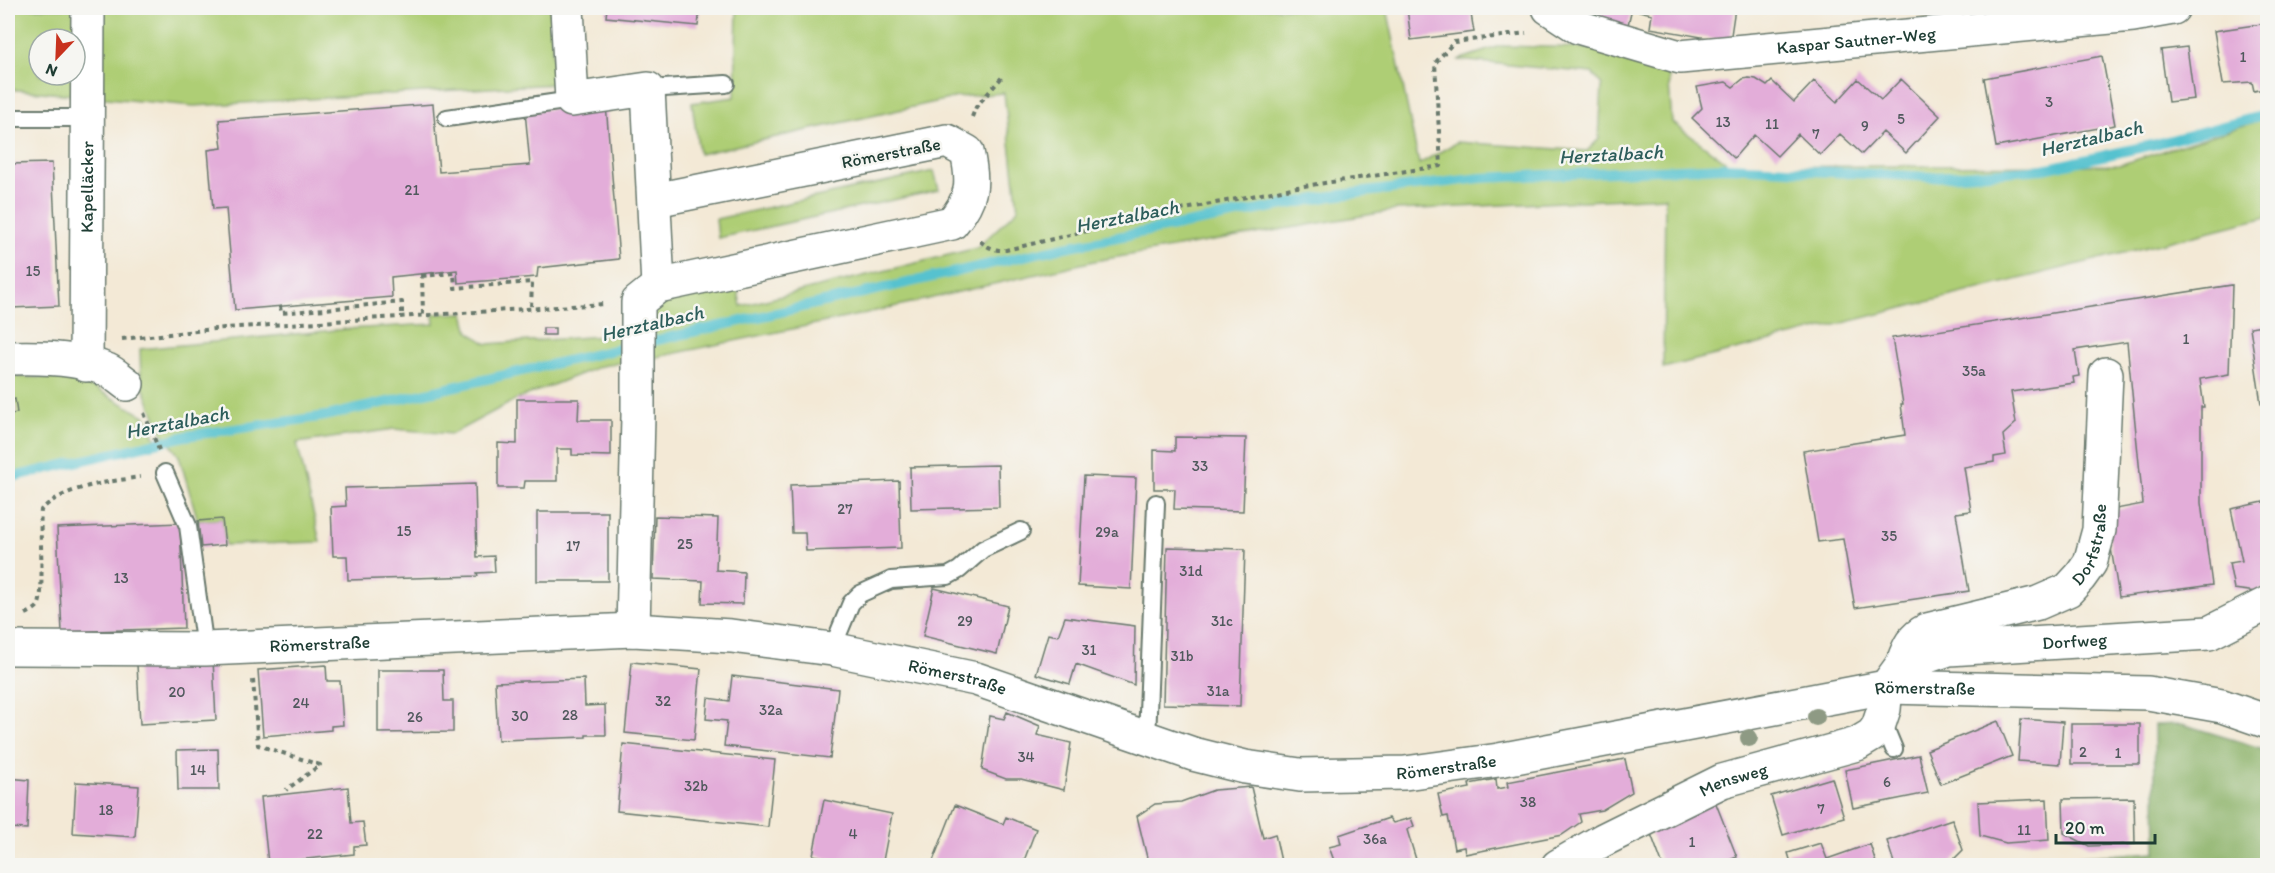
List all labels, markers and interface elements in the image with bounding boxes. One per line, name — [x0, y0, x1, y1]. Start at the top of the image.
street label: Kaspar Sautner-Weg — [1776, 22, 1938, 59]
north arrow — [27, 27, 87, 87]
house number: 1 — [2240, 48, 2247, 66]
text: N — [43, 59, 60, 81]
house number: 3 — [2045, 93, 2053, 111]
house number: 5 — [1897, 110, 1905, 128]
house number: 13 — [1715, 113, 1731, 131]
house number: 11 — [1765, 115, 1779, 133]
water label: Herztalbach — [2037, 115, 2145, 161]
house number: 9 — [1861, 117, 1869, 135]
house number: 7 — [1812, 125, 1820, 143]
street label: Römerstraße — [839, 133, 943, 173]
water label: Herztalbach — [1558, 139, 1664, 169]
street label: Kapelläcker — [76, 140, 98, 233]
house number: 21 — [405, 181, 419, 199]
water label: Herztalbach — [1073, 194, 1181, 238]
house number: 15 — [26, 262, 41, 280]
water label: Herztalbach — [598, 300, 706, 346]
house number: 1 — [2183, 330, 2190, 348]
house number: 35a — [1962, 362, 1986, 380]
water label: Herztalbach — [123, 400, 231, 444]
house number: 33 — [1192, 457, 1208, 475]
house number: 27 — [837, 500, 853, 518]
street label: Dorfstraße — [2067, 503, 2111, 590]
house number: 15 — [397, 522, 412, 540]
house number: 29a — [1095, 523, 1119, 541]
house number: 35 — [1881, 527, 1897, 545]
house number: 25 — [677, 535, 693, 553]
house number: 17 — [566, 537, 581, 555]
house number: 31d — [1179, 562, 1203, 580]
house number: 13 — [113, 569, 129, 587]
house number: 29 — [957, 612, 973, 630]
house number: 31c — [1211, 612, 1233, 630]
street label: Dorfweg — [2041, 628, 2109, 654]
street label: Römerstraße — [269, 631, 371, 657]
house number: 31 — [1081, 641, 1097, 659]
house number: 31b — [1171, 647, 1194, 665]
street label: Römerstraße — [906, 654, 1010, 700]
street label: Römerstraße — [1873, 676, 1976, 700]
house number: 31a — [1207, 682, 1230, 700]
house number: 20 — [168, 683, 186, 701]
house number: 32 — [655, 692, 671, 710]
house number: 24 — [293, 694, 309, 712]
house number: 32a — [759, 701, 783, 719]
house number: 28 — [562, 706, 578, 724]
house number: 30 — [511, 707, 529, 725]
house number: 26 — [407, 708, 423, 726]
house number: 2 — [2079, 743, 2087, 761]
house number: 1 — [2115, 744, 2122, 762]
house number: 34 — [1017, 748, 1035, 766]
street label: Römerstraße — [1396, 749, 1498, 784]
street label: Mensweg — [1695, 758, 1771, 802]
house number: 14 — [190, 761, 206, 779]
house number: 6 — [1883, 773, 1891, 791]
house number: 32b — [684, 777, 708, 795]
house number: 38 — [1520, 793, 1536, 811]
house number: 7 — [1817, 800, 1825, 818]
house number: 18 — [98, 801, 114, 819]
scale bar — [2056, 807, 2155, 845]
text: 20 m — [2065, 817, 2105, 839]
house number: 11 — [2017, 821, 2031, 839]
house number: 22 — [307, 825, 323, 843]
house number: 4 — [848, 825, 858, 843]
house number: 36a — [1363, 830, 1387, 848]
house number: 1 — [1689, 833, 1696, 851]

